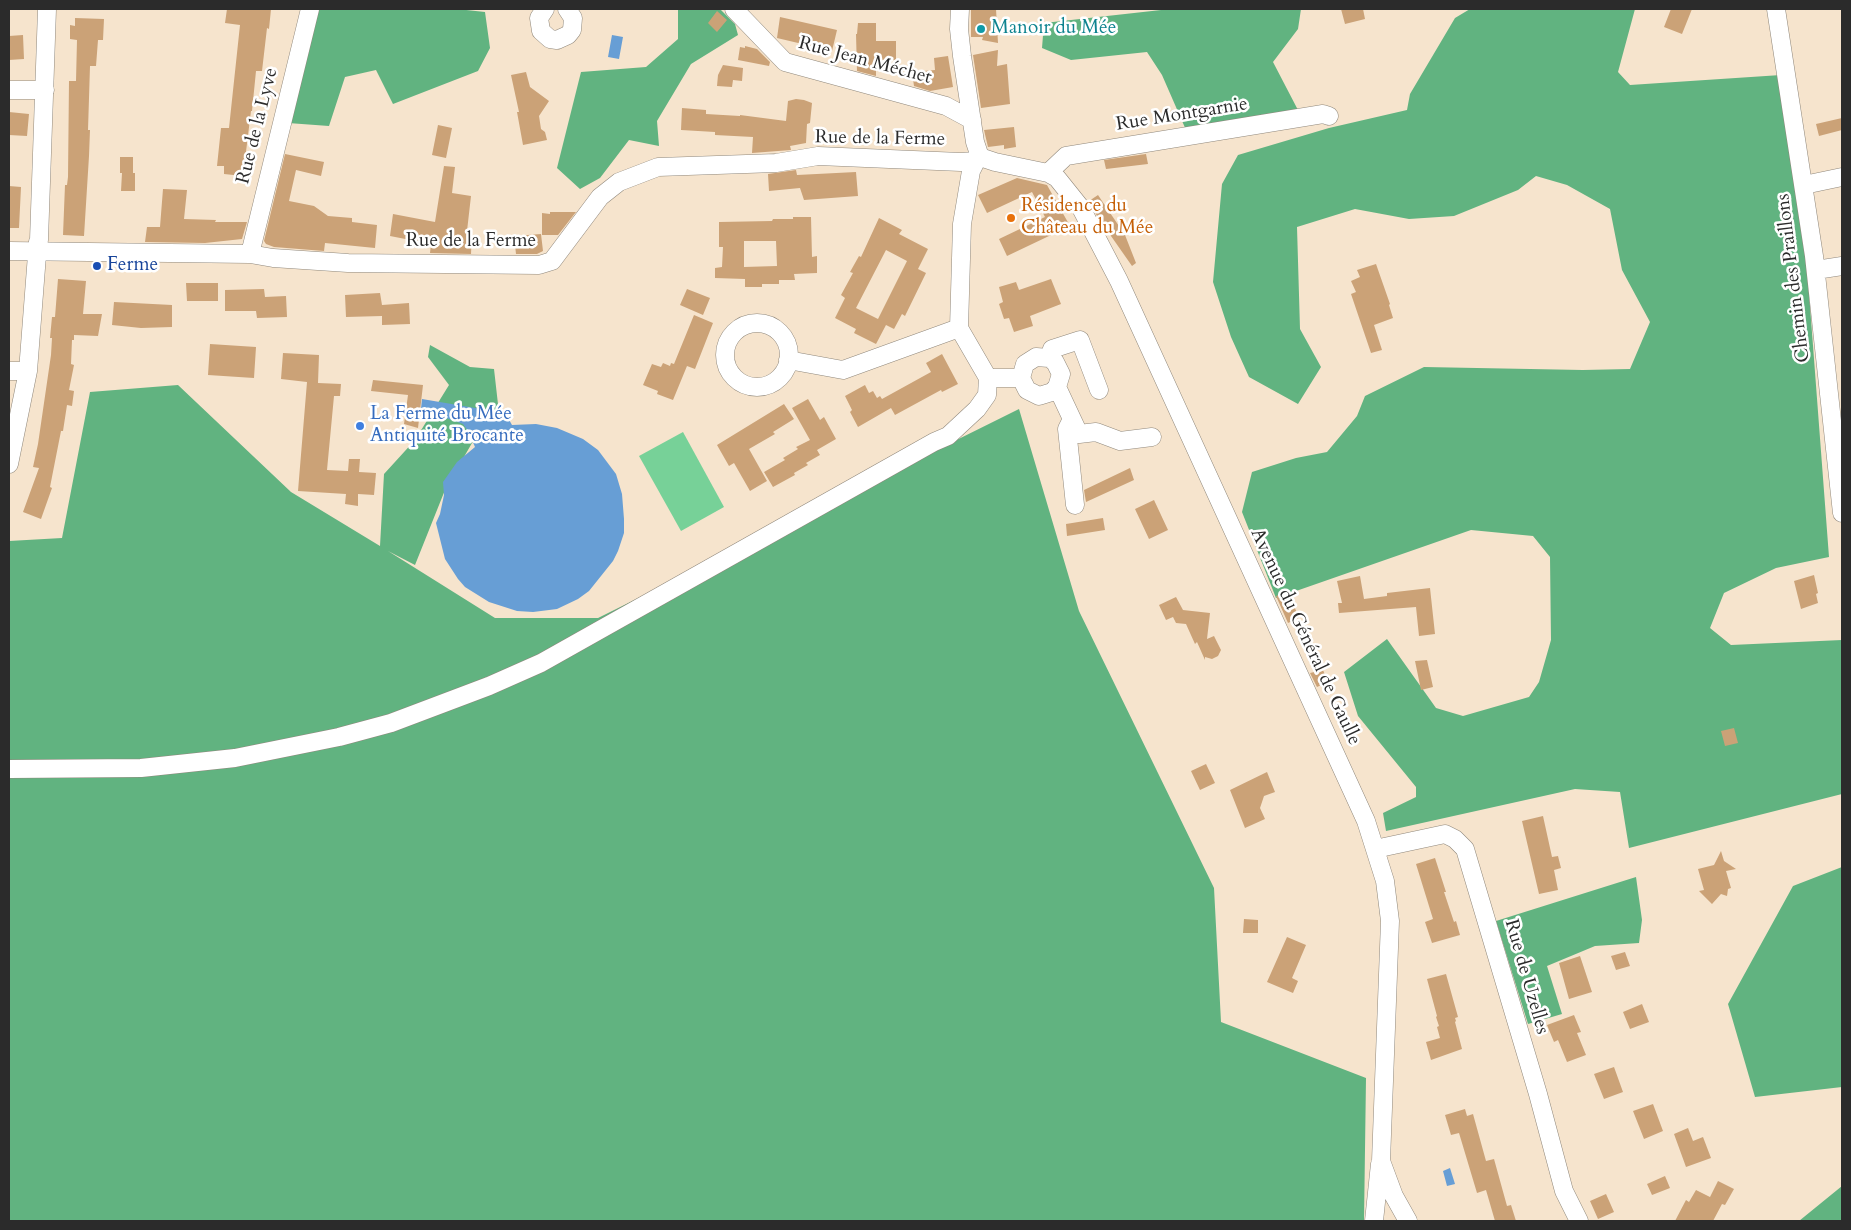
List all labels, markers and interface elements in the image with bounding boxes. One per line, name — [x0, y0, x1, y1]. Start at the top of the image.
place label: Manoir du Mée — [991, 18, 1116, 40]
marker: Manoir du Mée — [975, 23, 987, 35]
street label: Rue Jean Méchet — [796, 32, 934, 90]
street label: Rue de la Lyve — [233, 65, 283, 187]
street label: Rue Montgarnie — [1115, 93, 1249, 137]
street label: Rue de la Ferme — [815, 126, 945, 152]
street label: Chemin des Praillons — [1772, 192, 1816, 364]
place label: Résidence du Château du Mée — [1021, 196, 1153, 240]
marker: Résidence du Château du Mée — [1005, 212, 1017, 224]
street label: Rue de la Ferme — [406, 231, 536, 253]
place label: Ferme — [107, 255, 158, 277]
marker: Ferme — [91, 260, 103, 272]
place label: La Ferme du Mée Antiquité Brocante — [370, 404, 524, 448]
marker: La Ferme du Mée Antiquité Brocante — [354, 420, 366, 432]
street label: Avenue du Général de Gaulle — [1245, 525, 1365, 749]
street label: Rue de Uzelles — [1499, 917, 1553, 1037]

